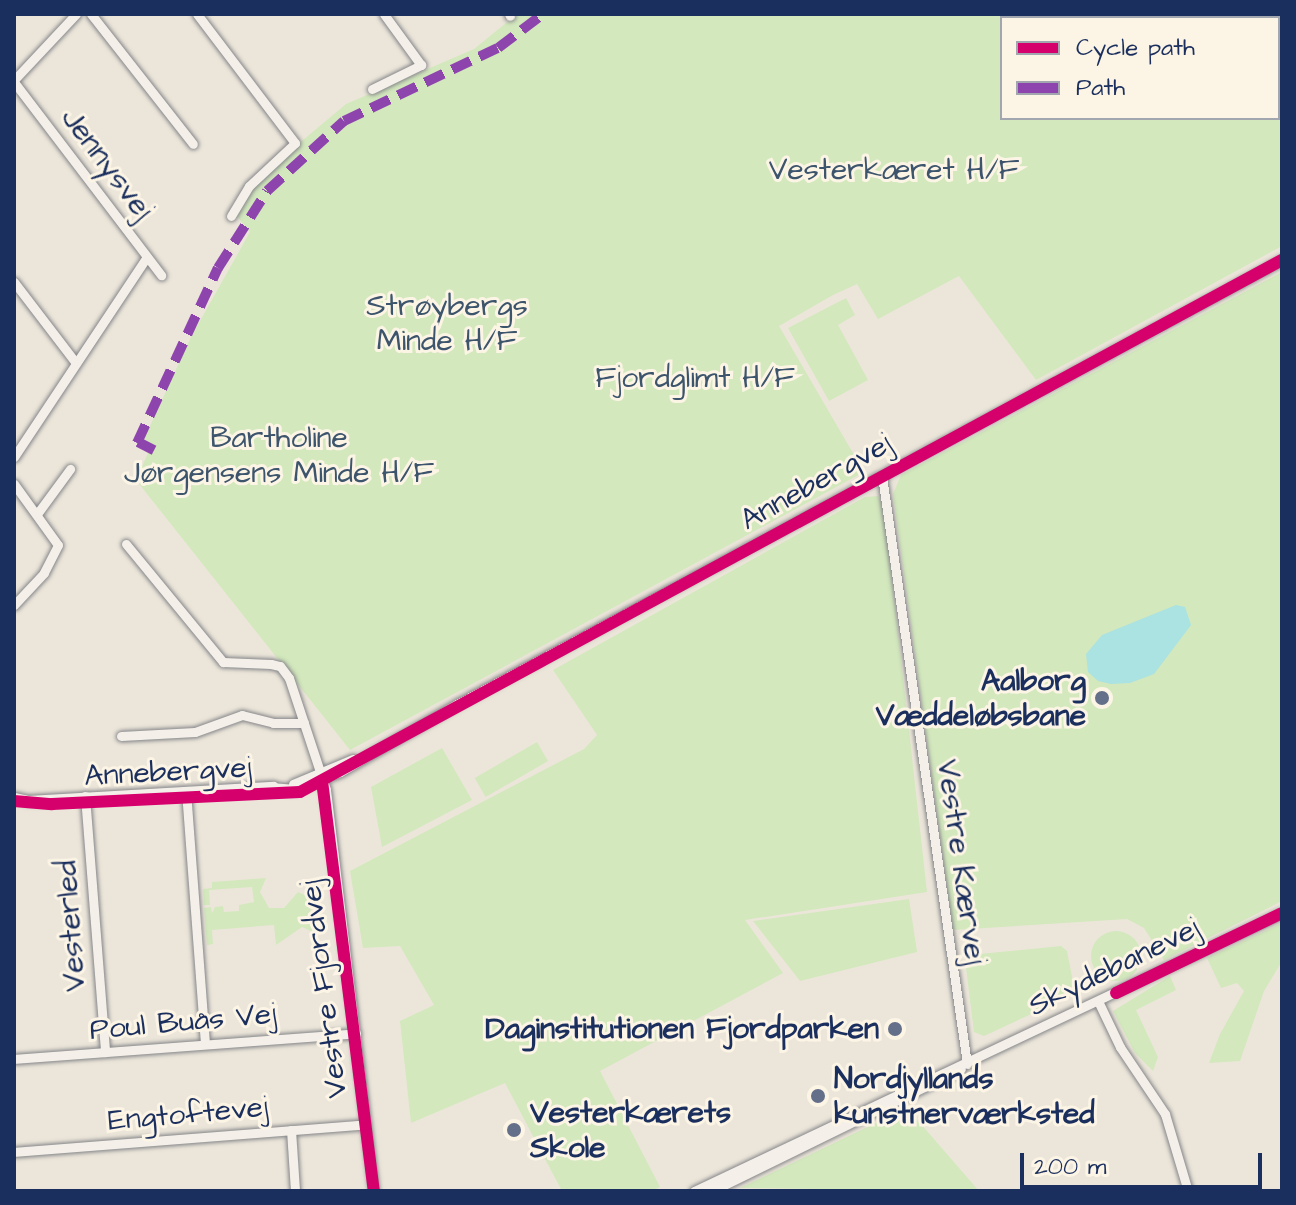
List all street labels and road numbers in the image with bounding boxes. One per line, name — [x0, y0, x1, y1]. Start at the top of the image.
street label: Jennysvej — [53, 101, 161, 227]
street label: Annebergvej — [734, 426, 898, 538]
street label: Annebergvej — [83, 750, 253, 794]
street label: Vestre Kærvej — [929, 757, 993, 967]
street label: Vesterled — [48, 859, 94, 993]
street label: Vestre Fjordvej — [293, 878, 355, 1100]
street label: Skydebanevej — [1022, 910, 1206, 1024]
street label: Poul Buås Vej — [88, 996, 278, 1048]
street label: Engtoftevej — [106, 1089, 270, 1139]

